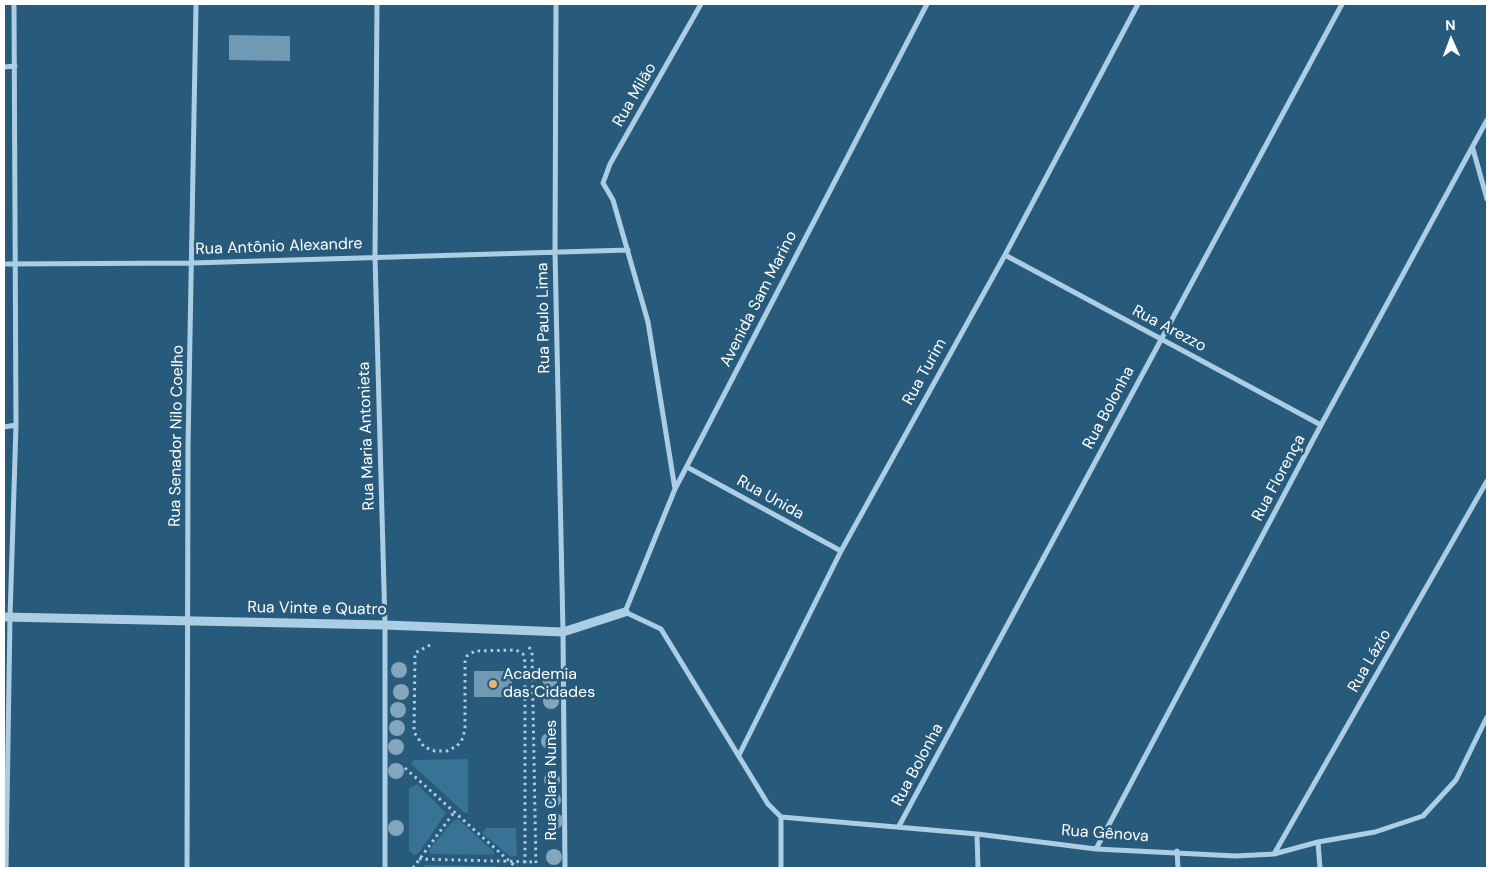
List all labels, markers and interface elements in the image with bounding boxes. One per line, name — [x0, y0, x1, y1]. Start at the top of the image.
north arrow — [1426, 15, 1476, 65]
text: N — [1445, 16, 1456, 34]
street label: Rua Milão — [609, 60, 661, 130]
street label: Avenida Sam Marino — [716, 228, 802, 370]
street label: Rua Antônio Alexandre — [195, 234, 363, 260]
street label: Rua Paulo Lima — [533, 262, 555, 374]
street label: Rua Arezzo — [1129, 301, 1209, 357]
street label: Rua Turim — [899, 335, 951, 409]
street label: Rua Senador Nilo Coelho — [166, 345, 188, 527]
street label: Rua Maria Antonieta — [355, 361, 379, 511]
street label: Rua Bolonha — [1079, 363, 1139, 453]
street label: Rua Florença — [1248, 432, 1310, 524]
street label: Rua Unida — [733, 472, 807, 524]
street label: Rua Vinte e Quatro — [247, 598, 387, 620]
street label: Rua Lázio — [1344, 626, 1396, 696]
place label: Academia das Cidades — [503, 665, 595, 703]
marker: Academia das Cidades — [487, 678, 499, 690]
street label: Rua Clara Nunes — [542, 720, 562, 840]
street label: Rua Bolonha — [888, 720, 948, 810]
street label: Rua Gênova — [1061, 821, 1149, 847]

